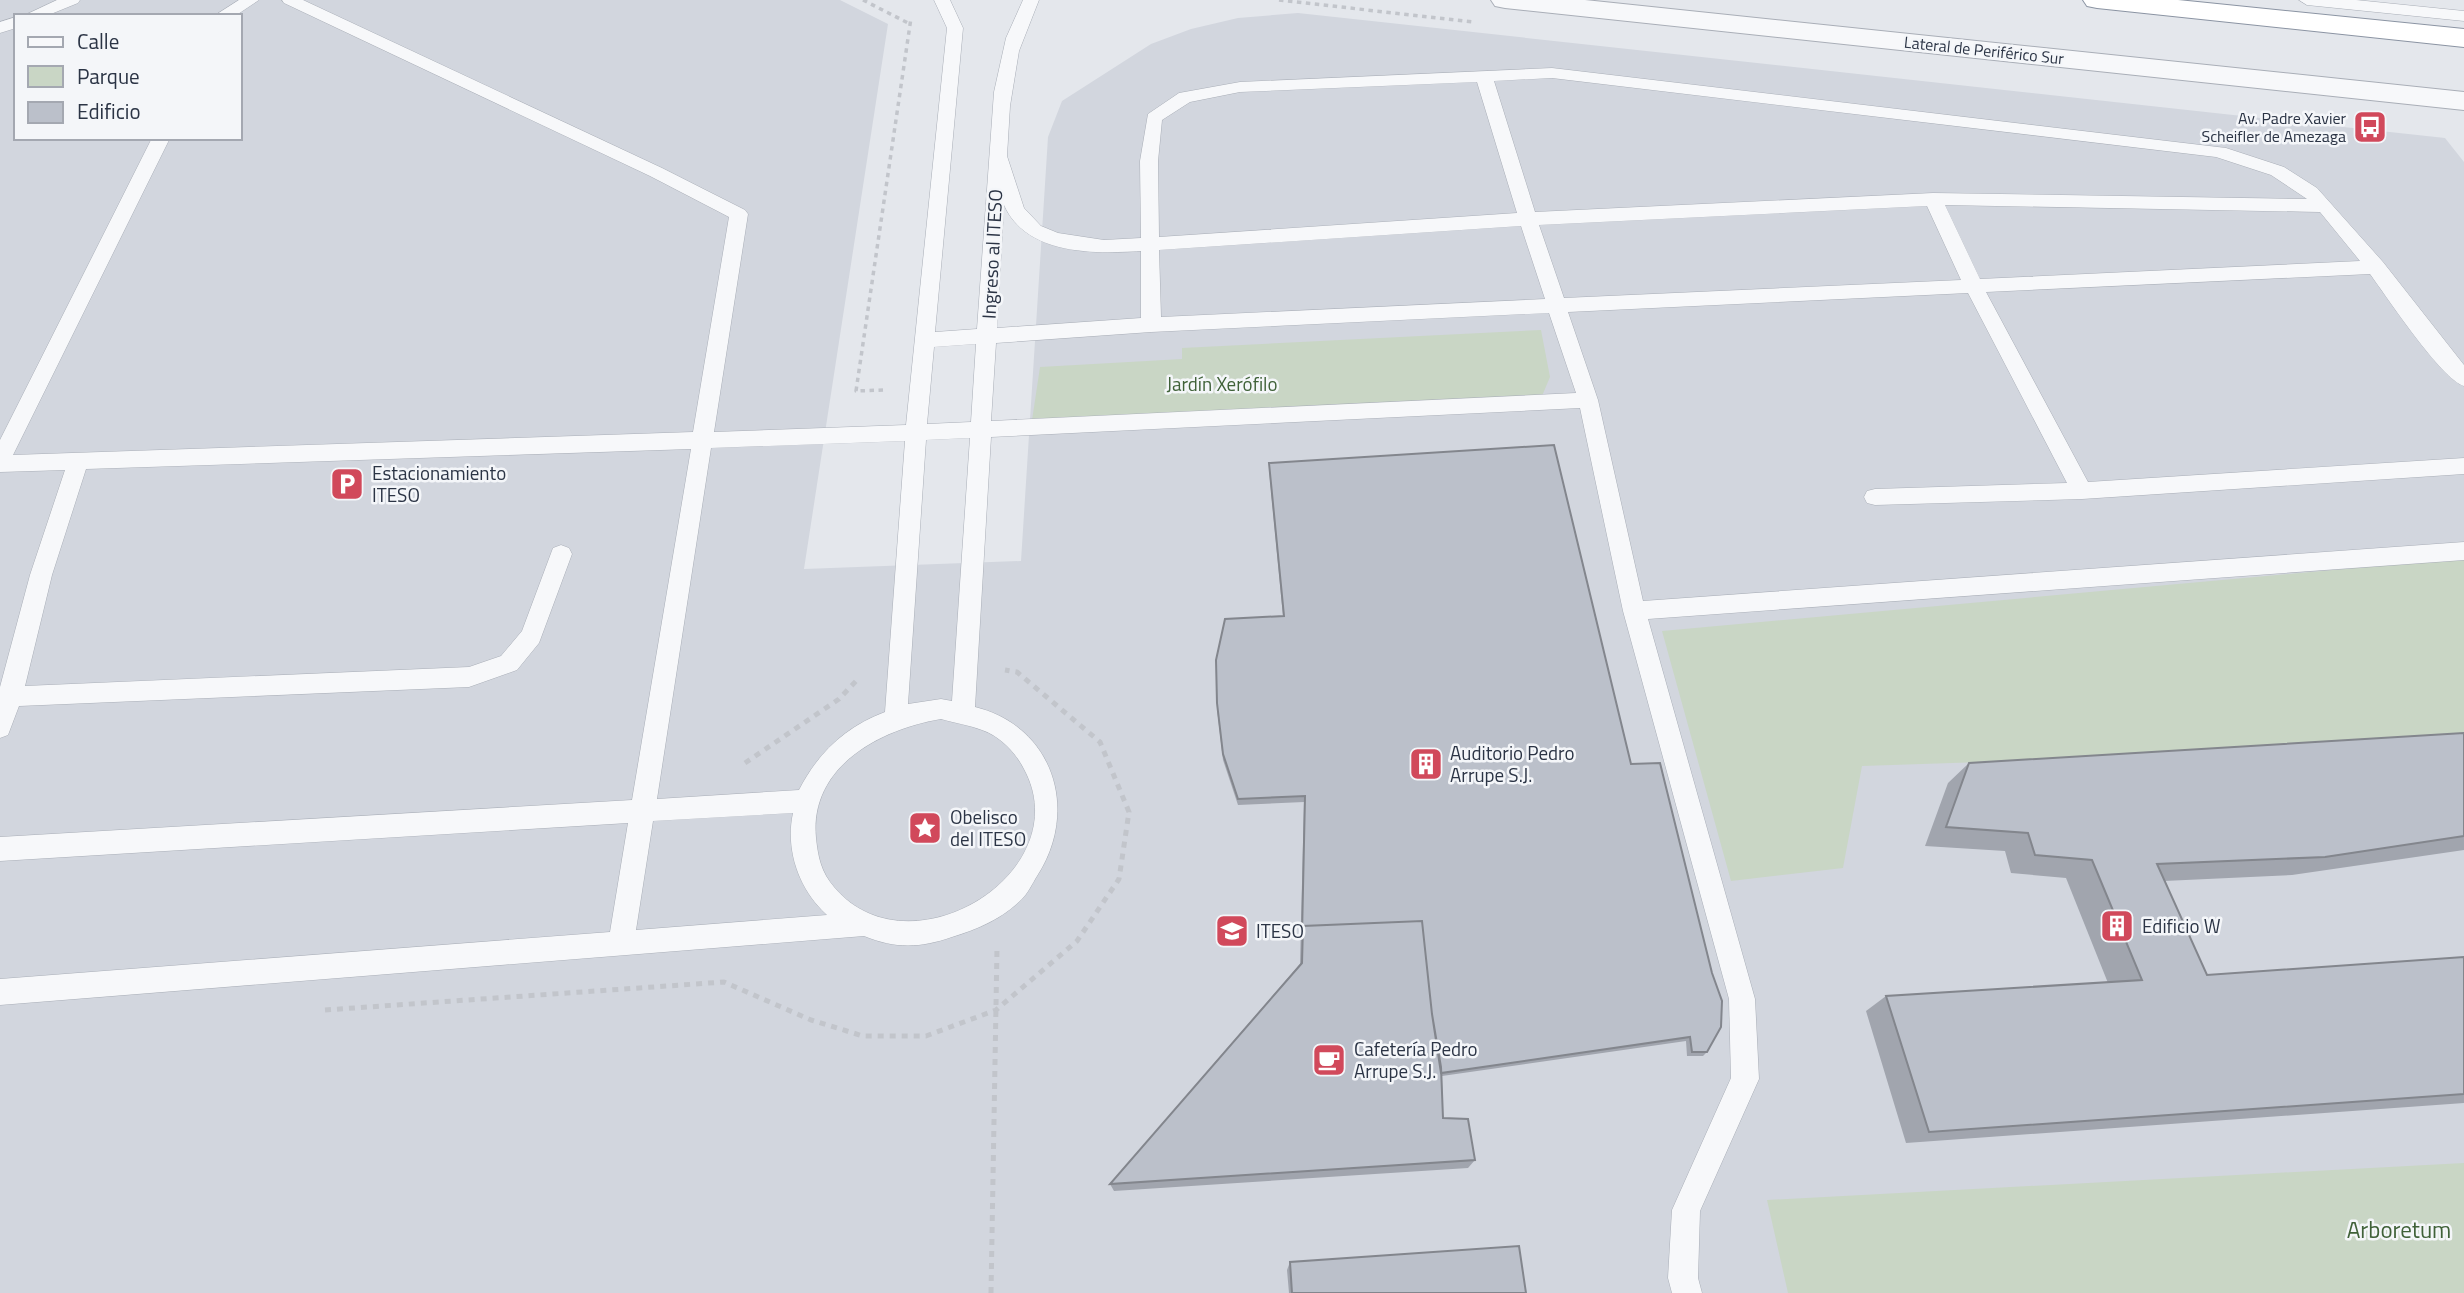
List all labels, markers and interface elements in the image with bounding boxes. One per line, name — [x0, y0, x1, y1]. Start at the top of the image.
legend — [14, 14, 242, 140]
text: Calle — [77, 25, 119, 57]
street label: Lateral de Periférico Sur — [1903, 30, 2066, 70]
text: Parque — [77, 60, 140, 92]
text: Edificio — [77, 95, 141, 127]
place label: Av. Padre Xavier Scheifler de Amezaga — [2201, 106, 2346, 148]
bus stop icon: Av. Padre Xavier Scheifler de Amezaga — [2351, 108, 2389, 146]
street label: Ingreso al ITESO — [974, 188, 1009, 320]
park label: Jardín Xerófilo — [1166, 369, 1278, 398]
place label: Estacionamiento ITESO — [372, 458, 506, 509]
parking icon: Estacionamiento ITESO — [328, 465, 366, 503]
place label: Auditorio Pedro Arrupe S.J. — [1450, 738, 1575, 789]
building icon: Auditorio Pedro Arrupe S.J. — [1407, 745, 1445, 783]
place label: Obelisco del ITESO — [950, 802, 1026, 853]
place icon: Obelisco del ITESO — [906, 809, 944, 847]
building icon: Edificio W — [2098, 907, 2136, 945]
place label: Edificio W — [2142, 911, 2221, 940]
school or university icon: ITESO — [1213, 912, 1251, 950]
place label: ITESO — [1256, 916, 1304, 945]
place label: Cafetería Pedro Arrupe S.J. — [1354, 1034, 1477, 1085]
cafe icon: Cafetería Pedro Arrupe S.J. — [1310, 1041, 1348, 1079]
park label: Arboretum — [2347, 1212, 2451, 1247]

